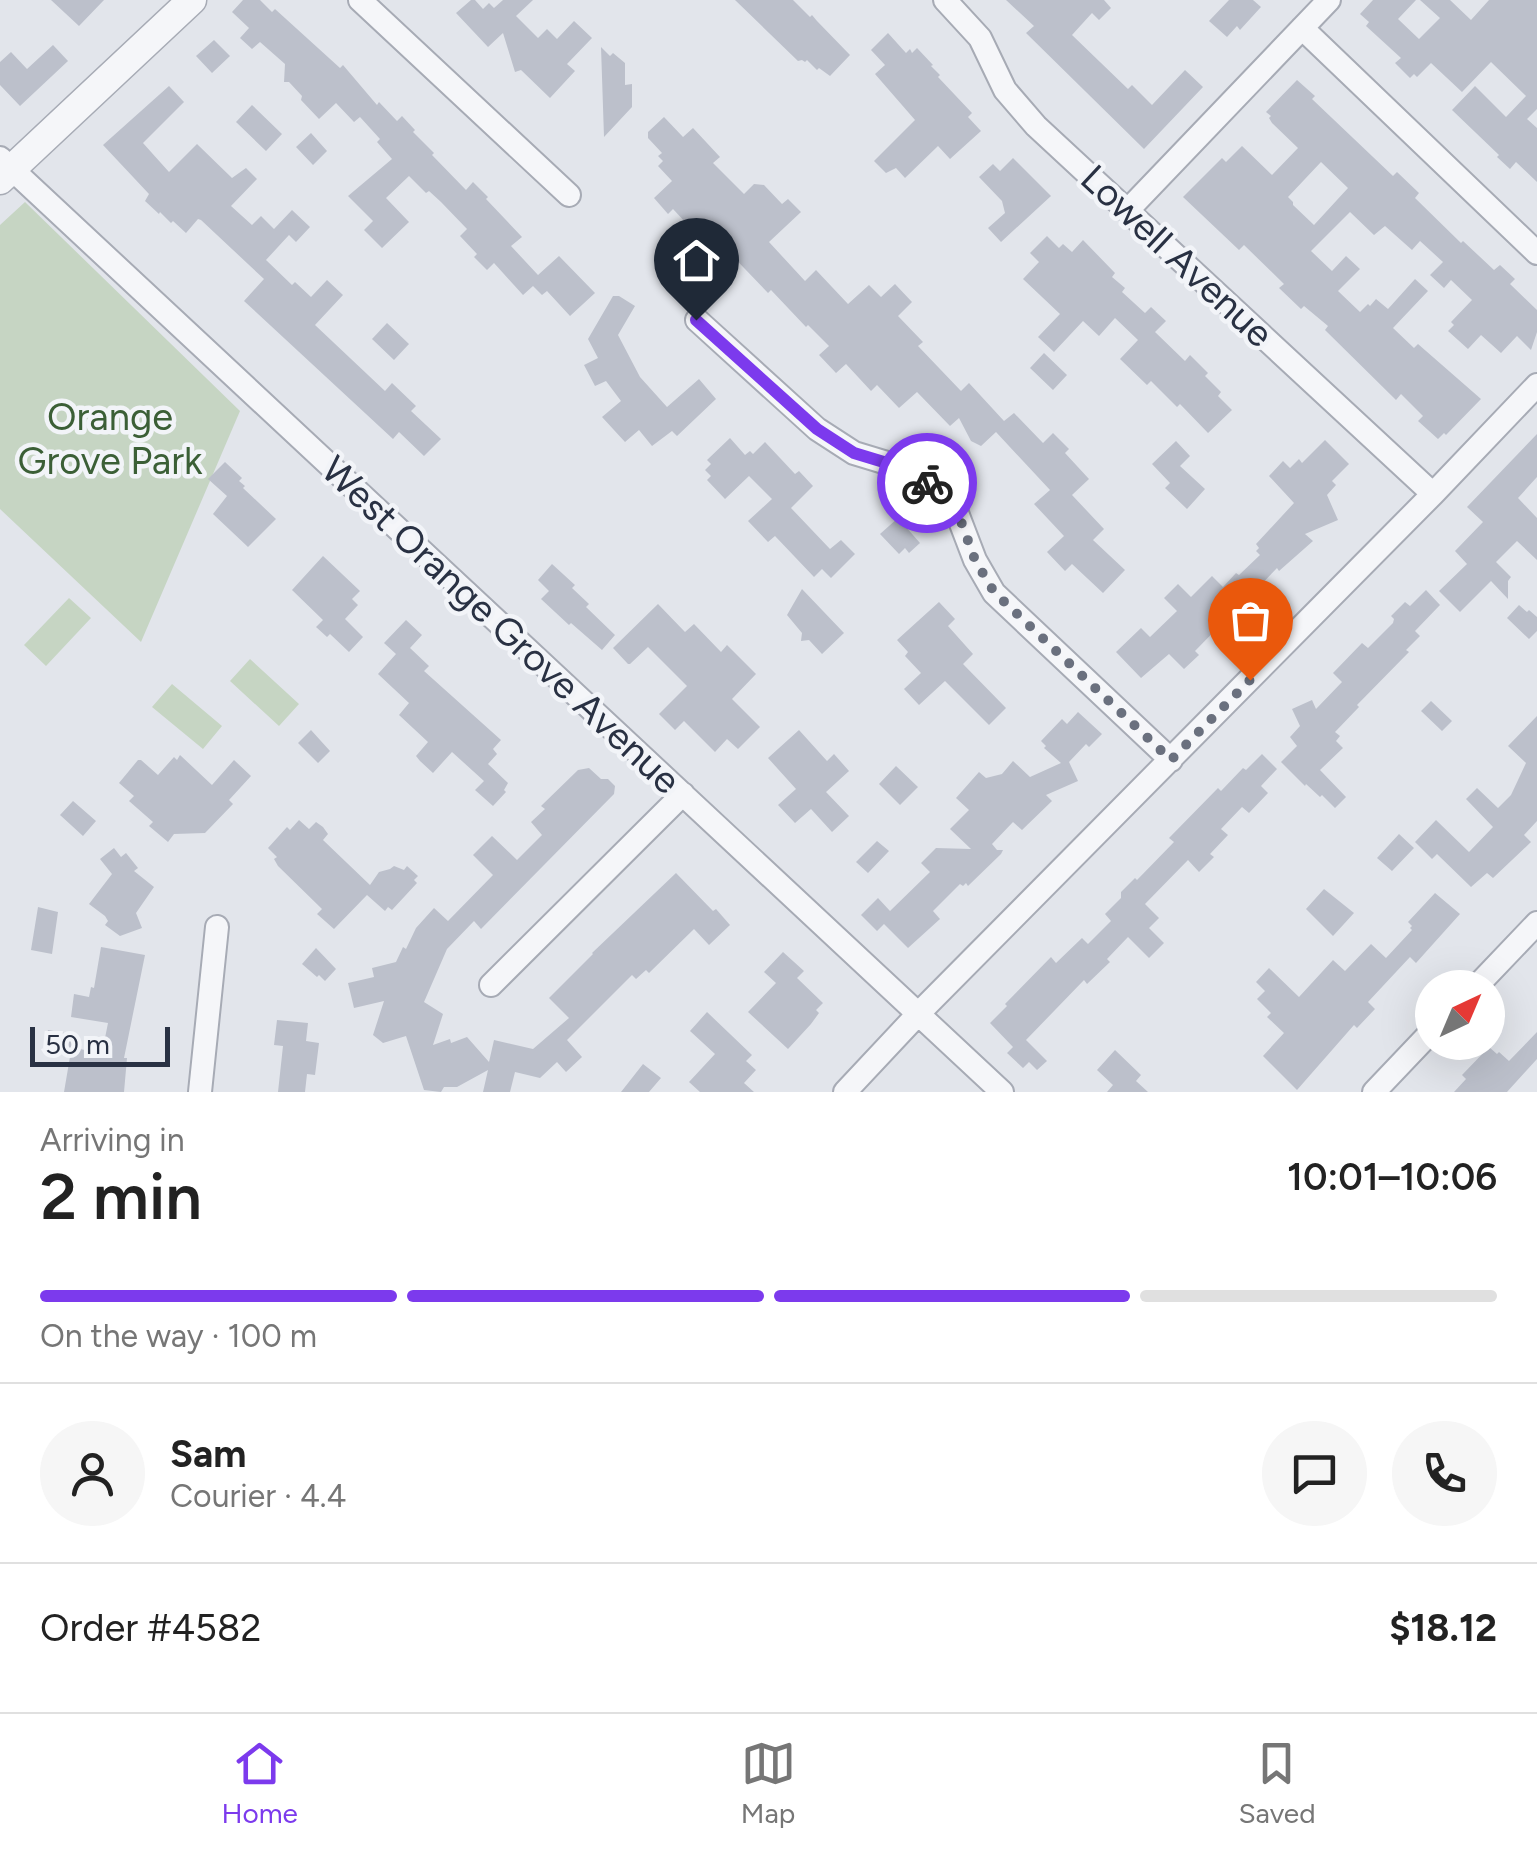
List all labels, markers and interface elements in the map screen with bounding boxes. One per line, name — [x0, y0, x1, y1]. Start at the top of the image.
street label: Lowell Avenue — [1071, 155, 1283, 357]
pin — [654, 218, 739, 321]
icon: home — [669, 233, 724, 288]
park label: Orange Grove Park — [18, 394, 203, 484]
courier — [877, 433, 977, 533]
street label: West Orange Grove Avenue — [312, 447, 690, 803]
icon: bike — [900, 456, 955, 511]
pin — [1208, 578, 1293, 681]
icon: bag — [1223, 593, 1278, 648]
north arrow — [1415, 970, 1505, 1060]
map controls — [1415, 970, 1505, 1060]
scale bar — [30, 1022, 170, 1066]
text: 50 m — [45, 1027, 110, 1061]
text: Arriving in — [40, 1121, 185, 1159]
text: 10:01–10:06 — [1287, 1154, 1497, 1200]
text: 2 min — [40, 1157, 202, 1235]
text: On the way · 100 m — [40, 1317, 317, 1355]
button: person — [40, 1421, 145, 1526]
button: chat — [1262, 1421, 1367, 1526]
button: phone — [1392, 1421, 1497, 1526]
text: Sam — [170, 1431, 246, 1477]
text: Courier · 4.4 — [170, 1477, 346, 1515]
text: Order #4582 — [40, 1605, 262, 1651]
text: $18.12 — [1389, 1605, 1497, 1651]
tab: Home — [221, 1736, 298, 1830]
tab: Map — [741, 1736, 796, 1830]
tab: Saved — [1238, 1736, 1316, 1830]

